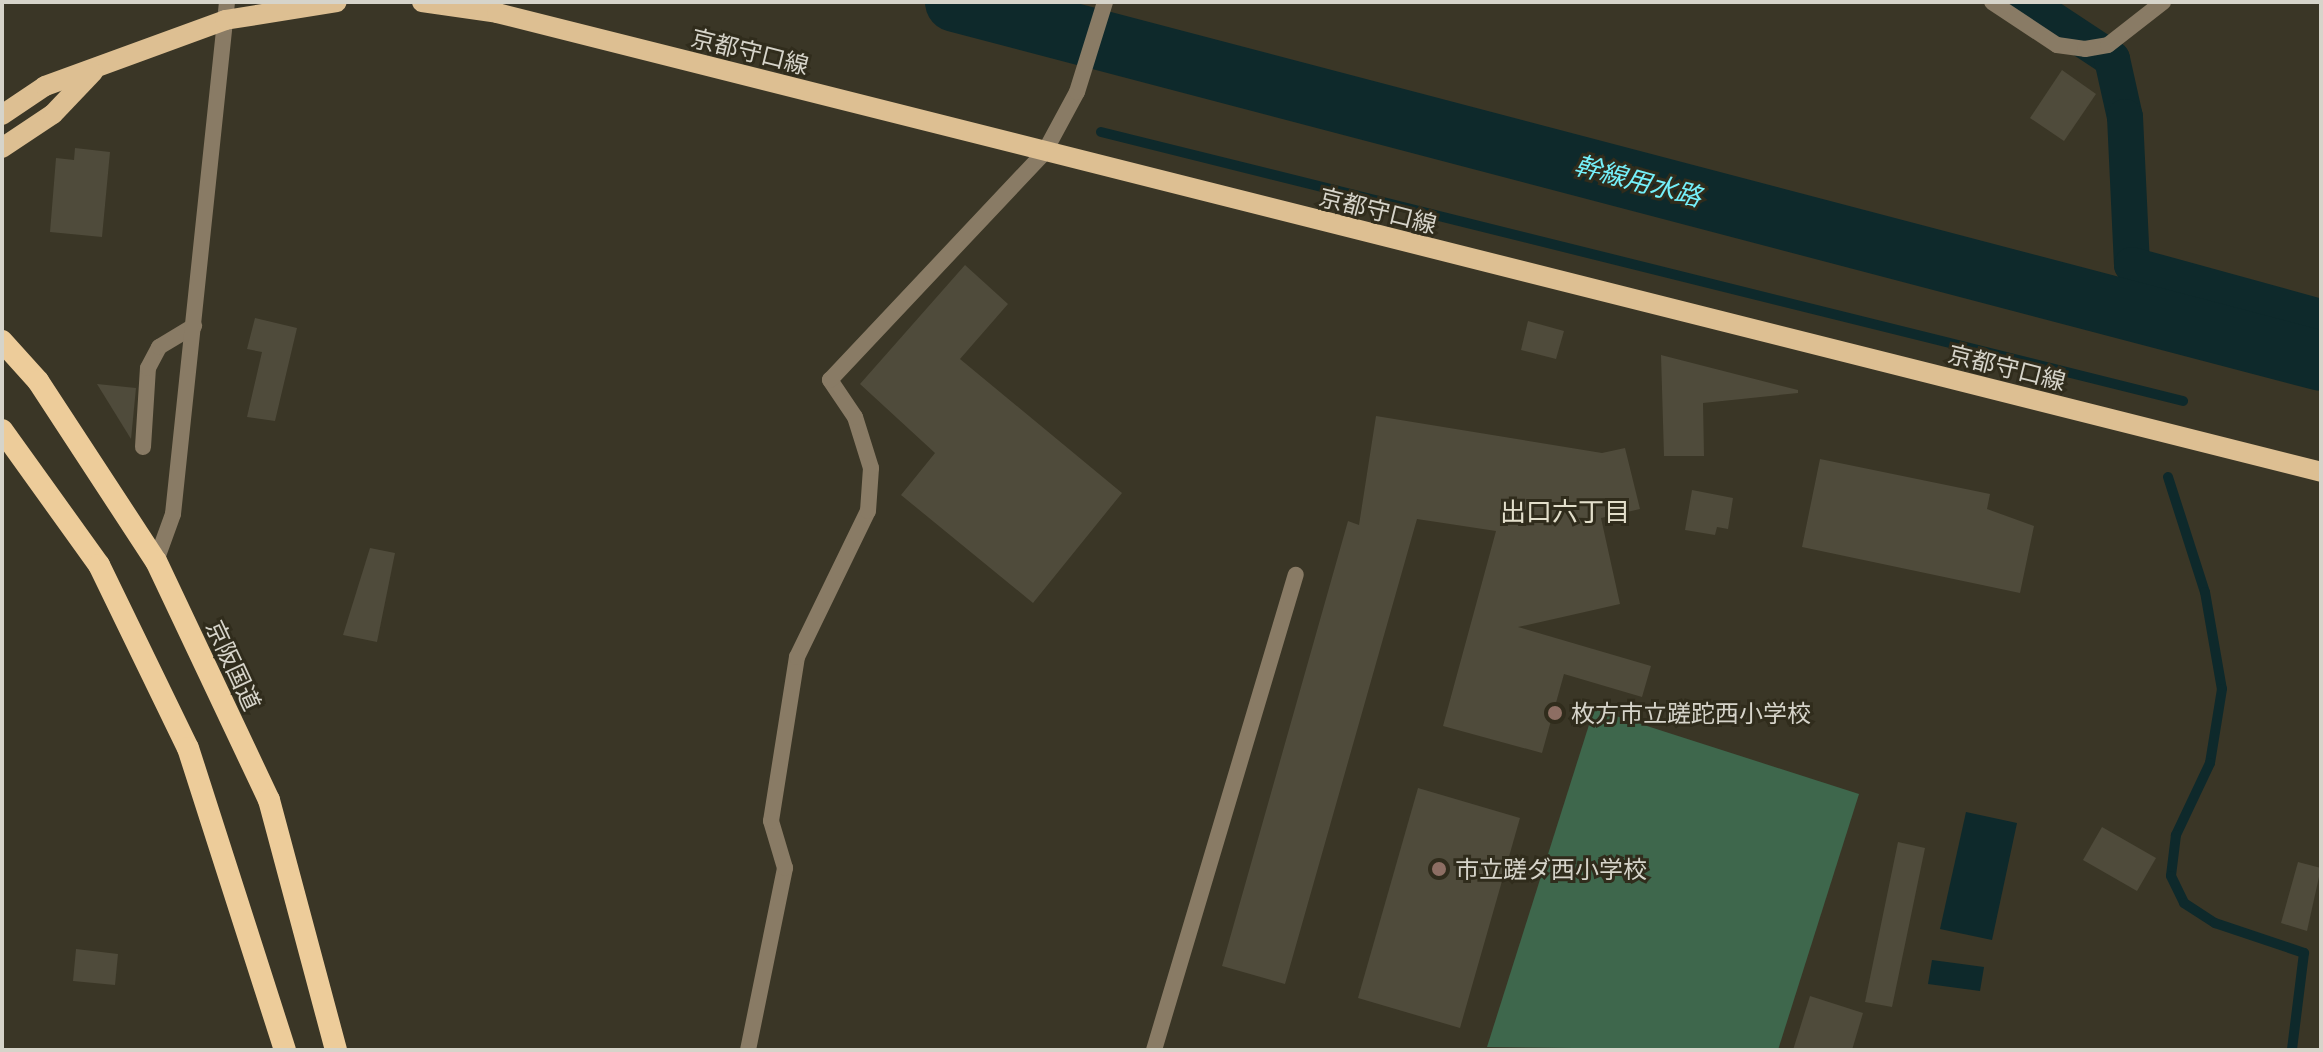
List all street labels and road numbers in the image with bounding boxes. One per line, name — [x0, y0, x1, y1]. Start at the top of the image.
street label: 京都守口線 — [688, 23, 812, 79]
street label: 京都守口線 — [1316, 182, 1440, 238]
street label: 京都守口線 — [1945, 339, 2069, 395]
street label: 京阪国道 — [201, 615, 267, 715]

